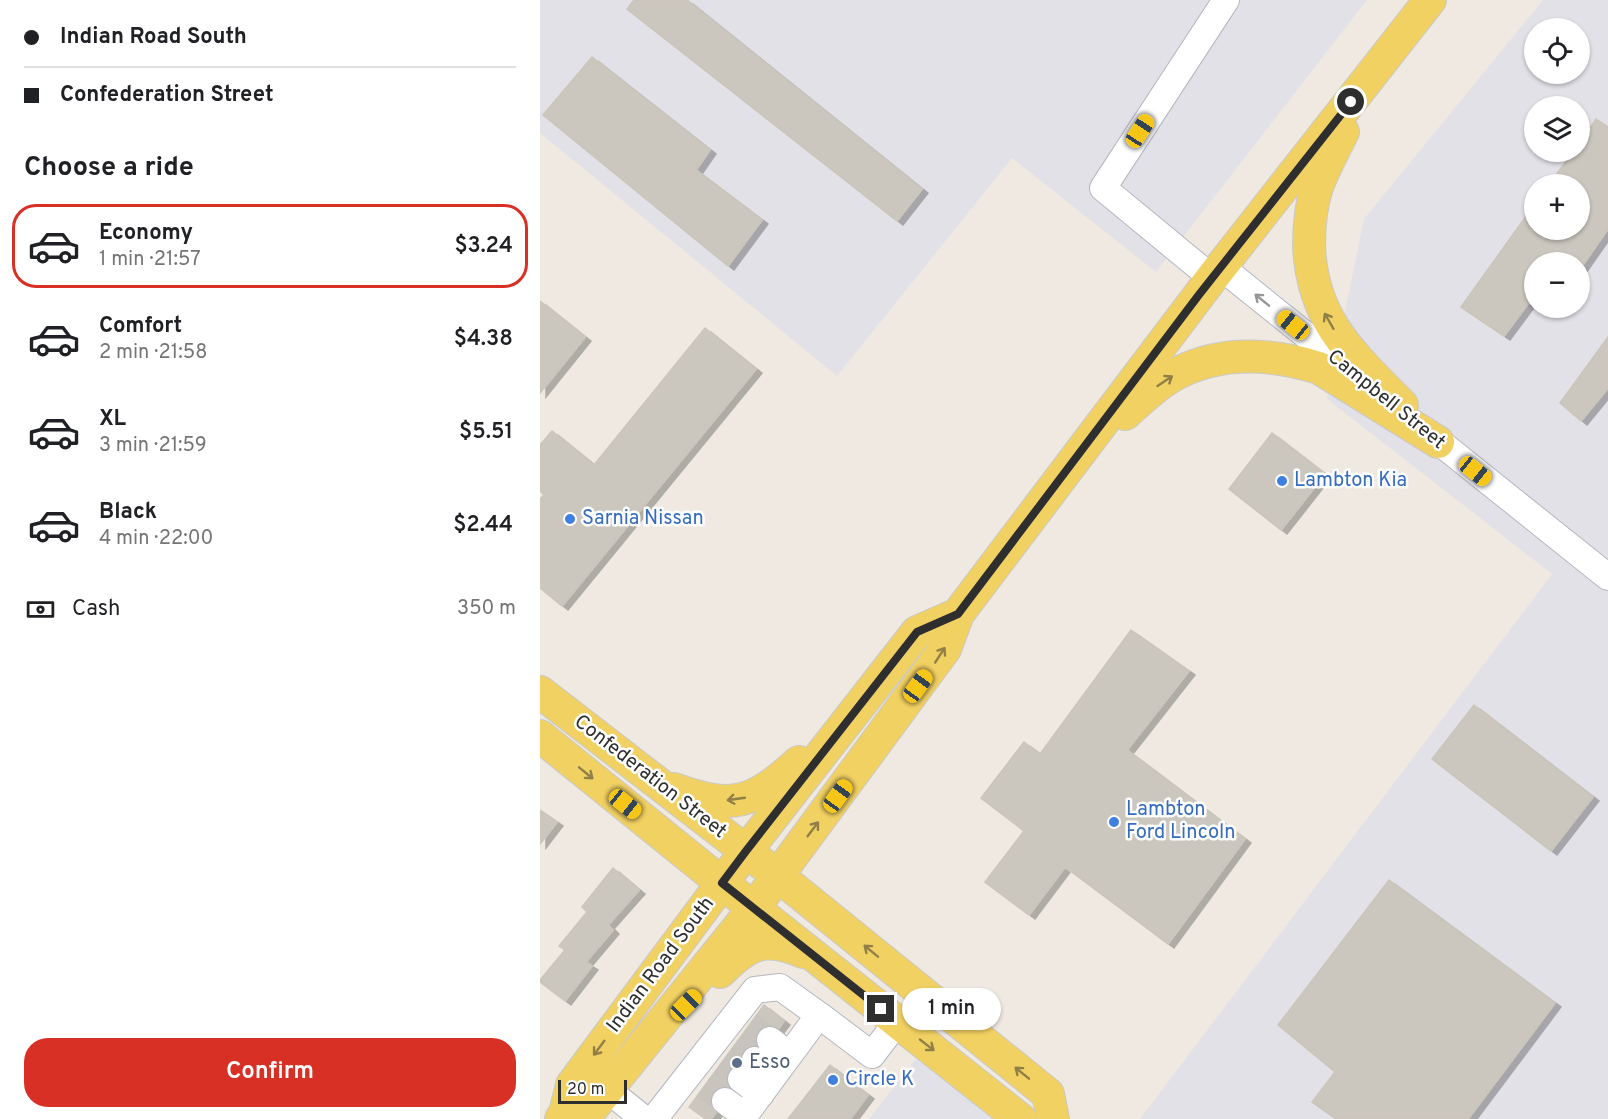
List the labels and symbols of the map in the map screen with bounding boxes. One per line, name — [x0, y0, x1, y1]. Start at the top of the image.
route start — [1337, 88, 1364, 115]
car — [1123, 111, 1157, 151]
one-way arrow — [1254, 294, 1270, 307]
car — [1273, 307, 1313, 343]
one-way arrow — [1323, 313, 1335, 330]
street label: Campbell Street — [1322, 344, 1450, 456]
one-way arrow — [1156, 375, 1173, 387]
car — [1455, 453, 1495, 489]
place label: Lambton Kia — [1294, 468, 1407, 494]
marker: Lambton Kia — [1275, 474, 1289, 488]
place label: Sarnia Nissan — [582, 506, 704, 532]
marker: Sarnia Nissan — [563, 512, 577, 526]
one-way arrow — [934, 647, 946, 663]
car — [900, 666, 936, 706]
street label: Confederation Street — [568, 709, 732, 845]
one-way arrow — [577, 766, 593, 779]
car — [820, 776, 856, 816]
car — [605, 786, 645, 822]
one-way arrow — [726, 794, 746, 805]
place label: Lambton Ford Lincoln — [1126, 797, 1236, 846]
marker: Lambton Ford Lincoln — [1107, 815, 1121, 829]
one-way arrow — [807, 822, 819, 838]
street label: Indian Road South — [601, 892, 721, 1038]
one-way arrow — [863, 944, 879, 957]
car — [667, 986, 705, 1024]
callout: 1 min — [902, 988, 1001, 1030]
route end — [867, 995, 894, 1022]
one-way arrow — [918, 1039, 934, 1052]
one-way arrow — [593, 1040, 606, 1056]
place label: Esso — [749, 1050, 790, 1076]
marker: Esso — [730, 1056, 744, 1070]
place label: Circle K — [845, 1067, 914, 1093]
one-way arrow — [1015, 1067, 1031, 1080]
marker: Circle K — [826, 1073, 840, 1087]
scale bar — [558, 1077, 627, 1104]

